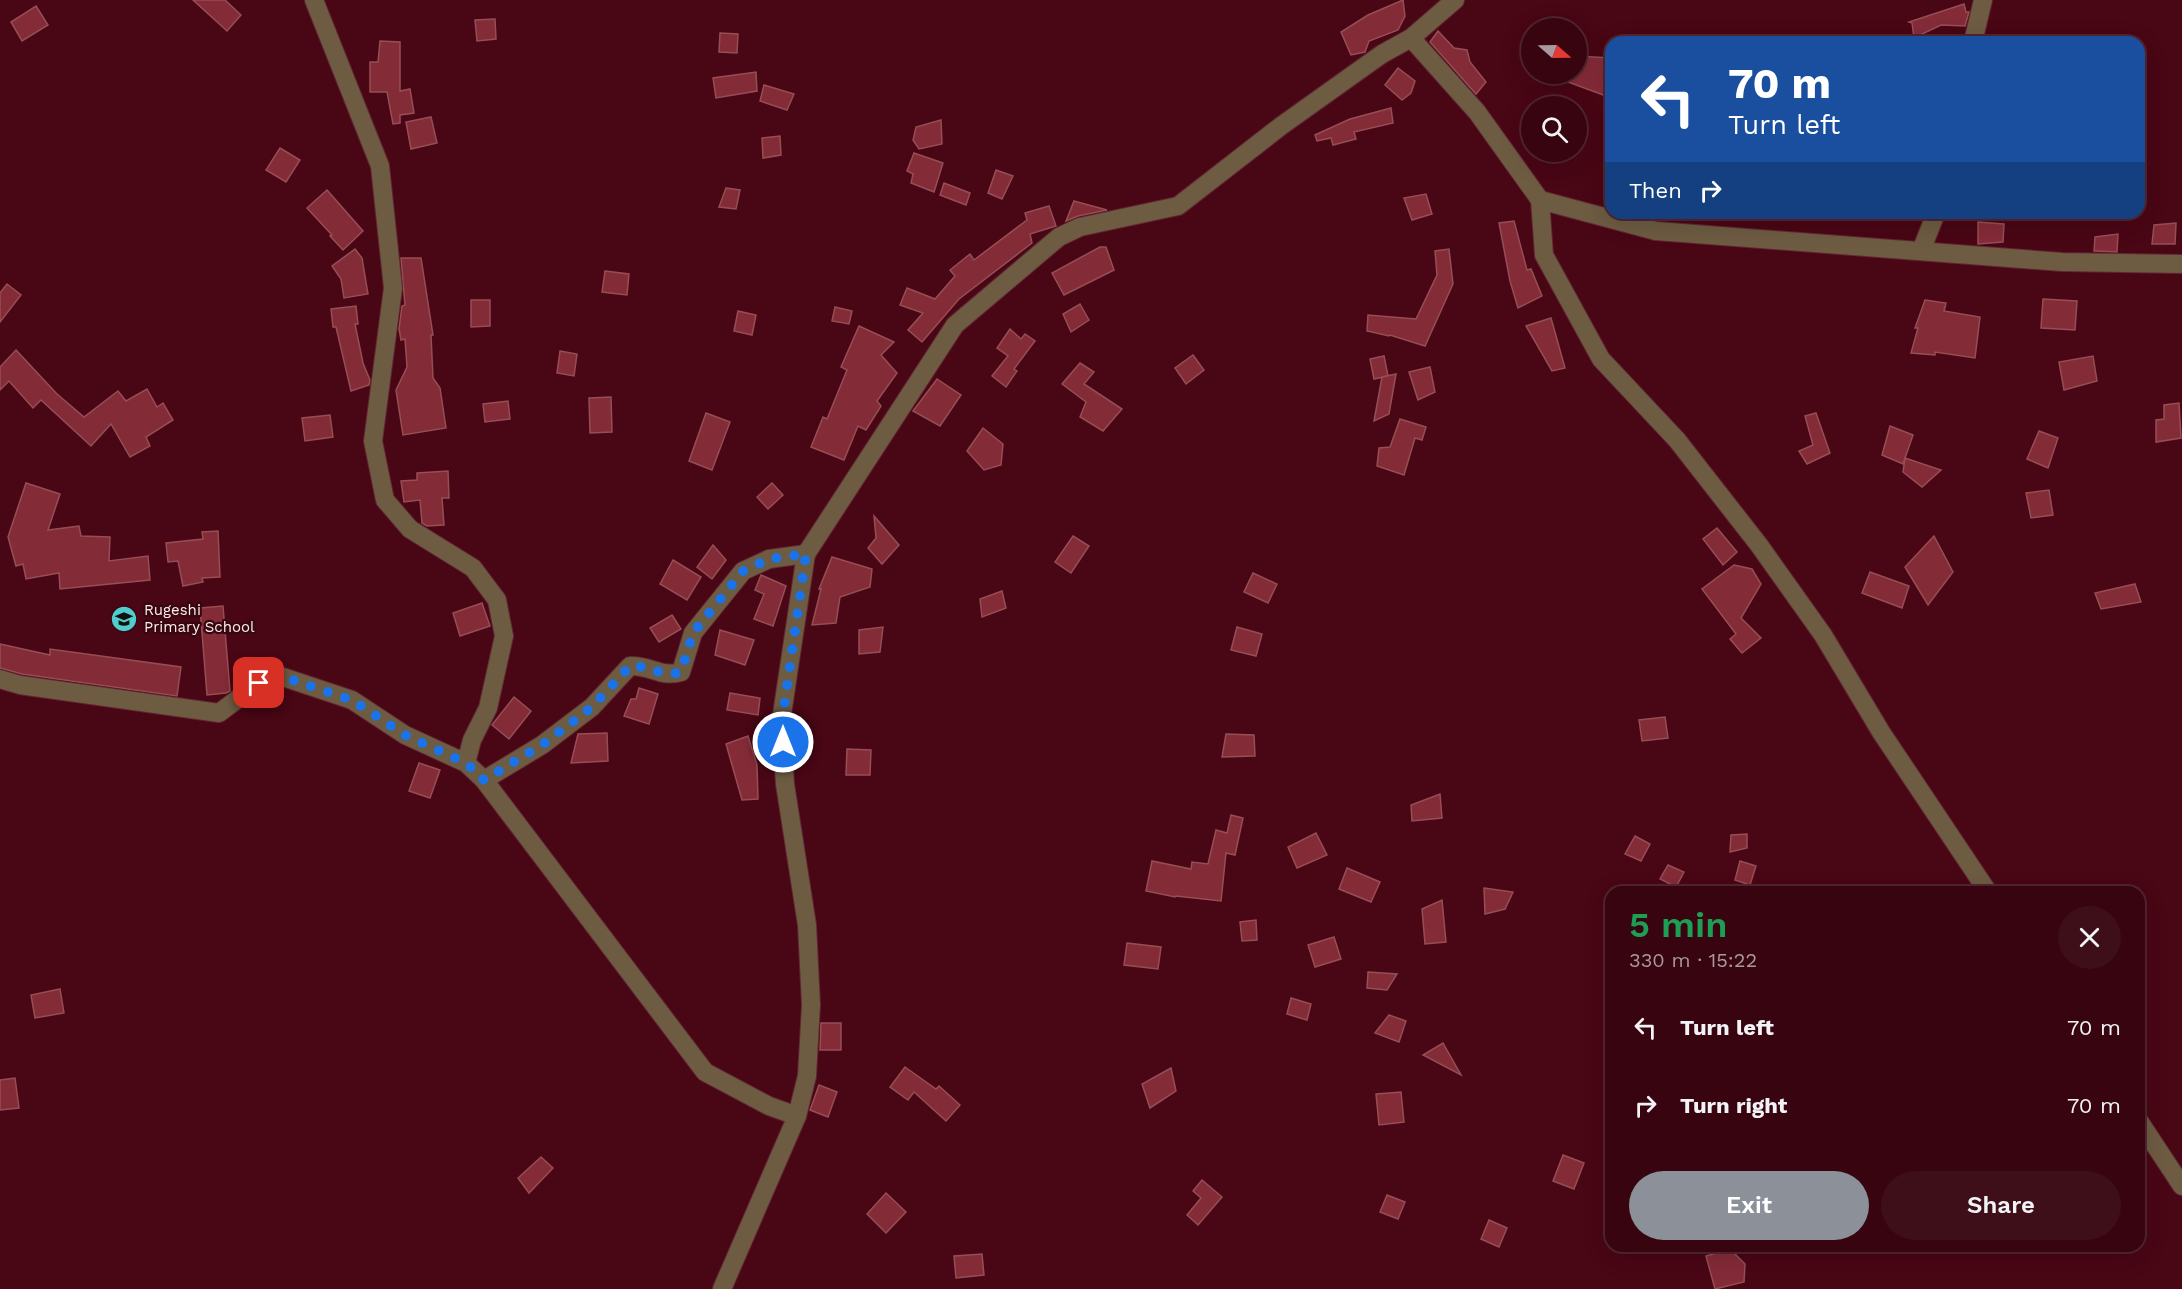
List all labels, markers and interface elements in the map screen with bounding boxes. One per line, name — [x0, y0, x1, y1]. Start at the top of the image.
north arrow — [1521, 18, 1587, 84]
map controls — [1521, 18, 1587, 162]
text: 70 m — [1728, 59, 1831, 108]
icon: left — [1629, 60, 1707, 138]
button: search — [1521, 96, 1587, 162]
text: Turn left — [1728, 109, 1840, 141]
icon: right — [1694, 174, 1727, 207]
text: Then — [1629, 178, 1682, 203]
place label: Rugeshi Primary School — [144, 601, 255, 636]
school or university icon: Rugeshi Primary School — [109, 604, 139, 634]
pin — [233, 657, 284, 708]
icon: arrive — [242, 666, 275, 699]
position arrow — [751, 710, 815, 774]
text: 5 min — [1629, 904, 1727, 946]
button: close — [2058, 906, 2121, 969]
text: 330 m · 15:22 — [1629, 948, 1757, 972]
icon: left — [1629, 1011, 1662, 1044]
text: Turn left — [1680, 1015, 1774, 1040]
text: 70 m — [2067, 1015, 2121, 1040]
icon: right — [1629, 1089, 1662, 1122]
text: Turn right — [1680, 1093, 1787, 1118]
text: 70 m — [2067, 1093, 2121, 1118]
button: Exit — [1629, 1171, 1869, 1240]
button: Share — [1881, 1171, 2121, 1240]

